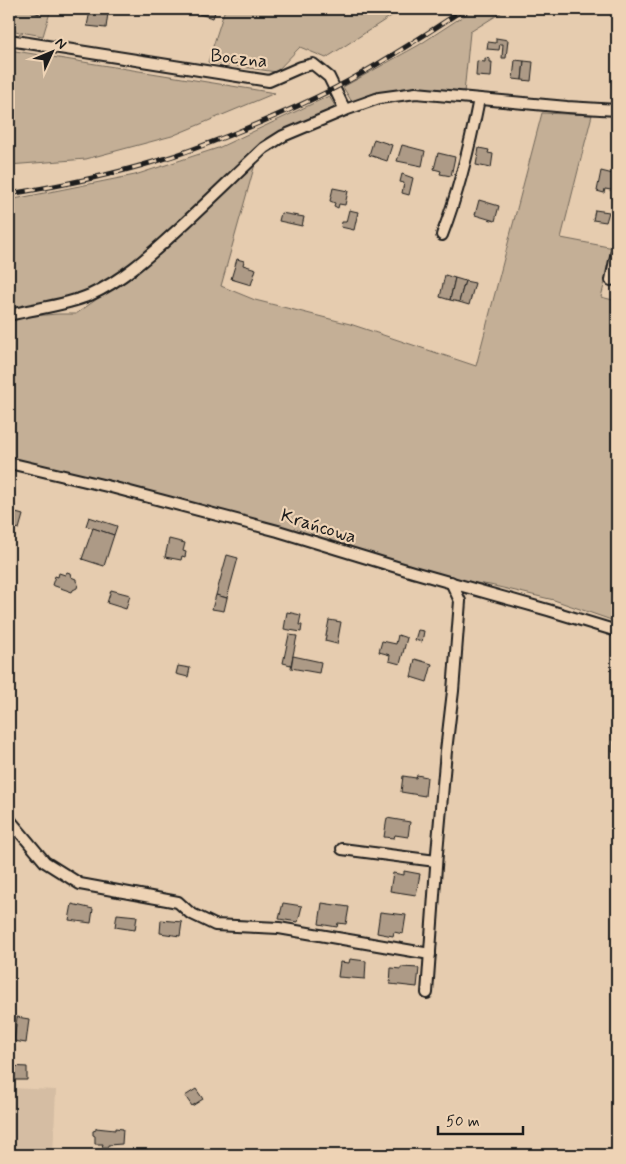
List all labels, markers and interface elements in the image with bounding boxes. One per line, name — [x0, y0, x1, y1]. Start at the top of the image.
north arrow — [28, 28, 78, 78]
text: N — [51, 34, 70, 53]
street label: Boczna — [209, 43, 269, 74]
street label: Krańcowa — [278, 503, 359, 550]
scale bar — [438, 1104, 524, 1136]
text: 50 m — [446, 1112, 480, 1132]

